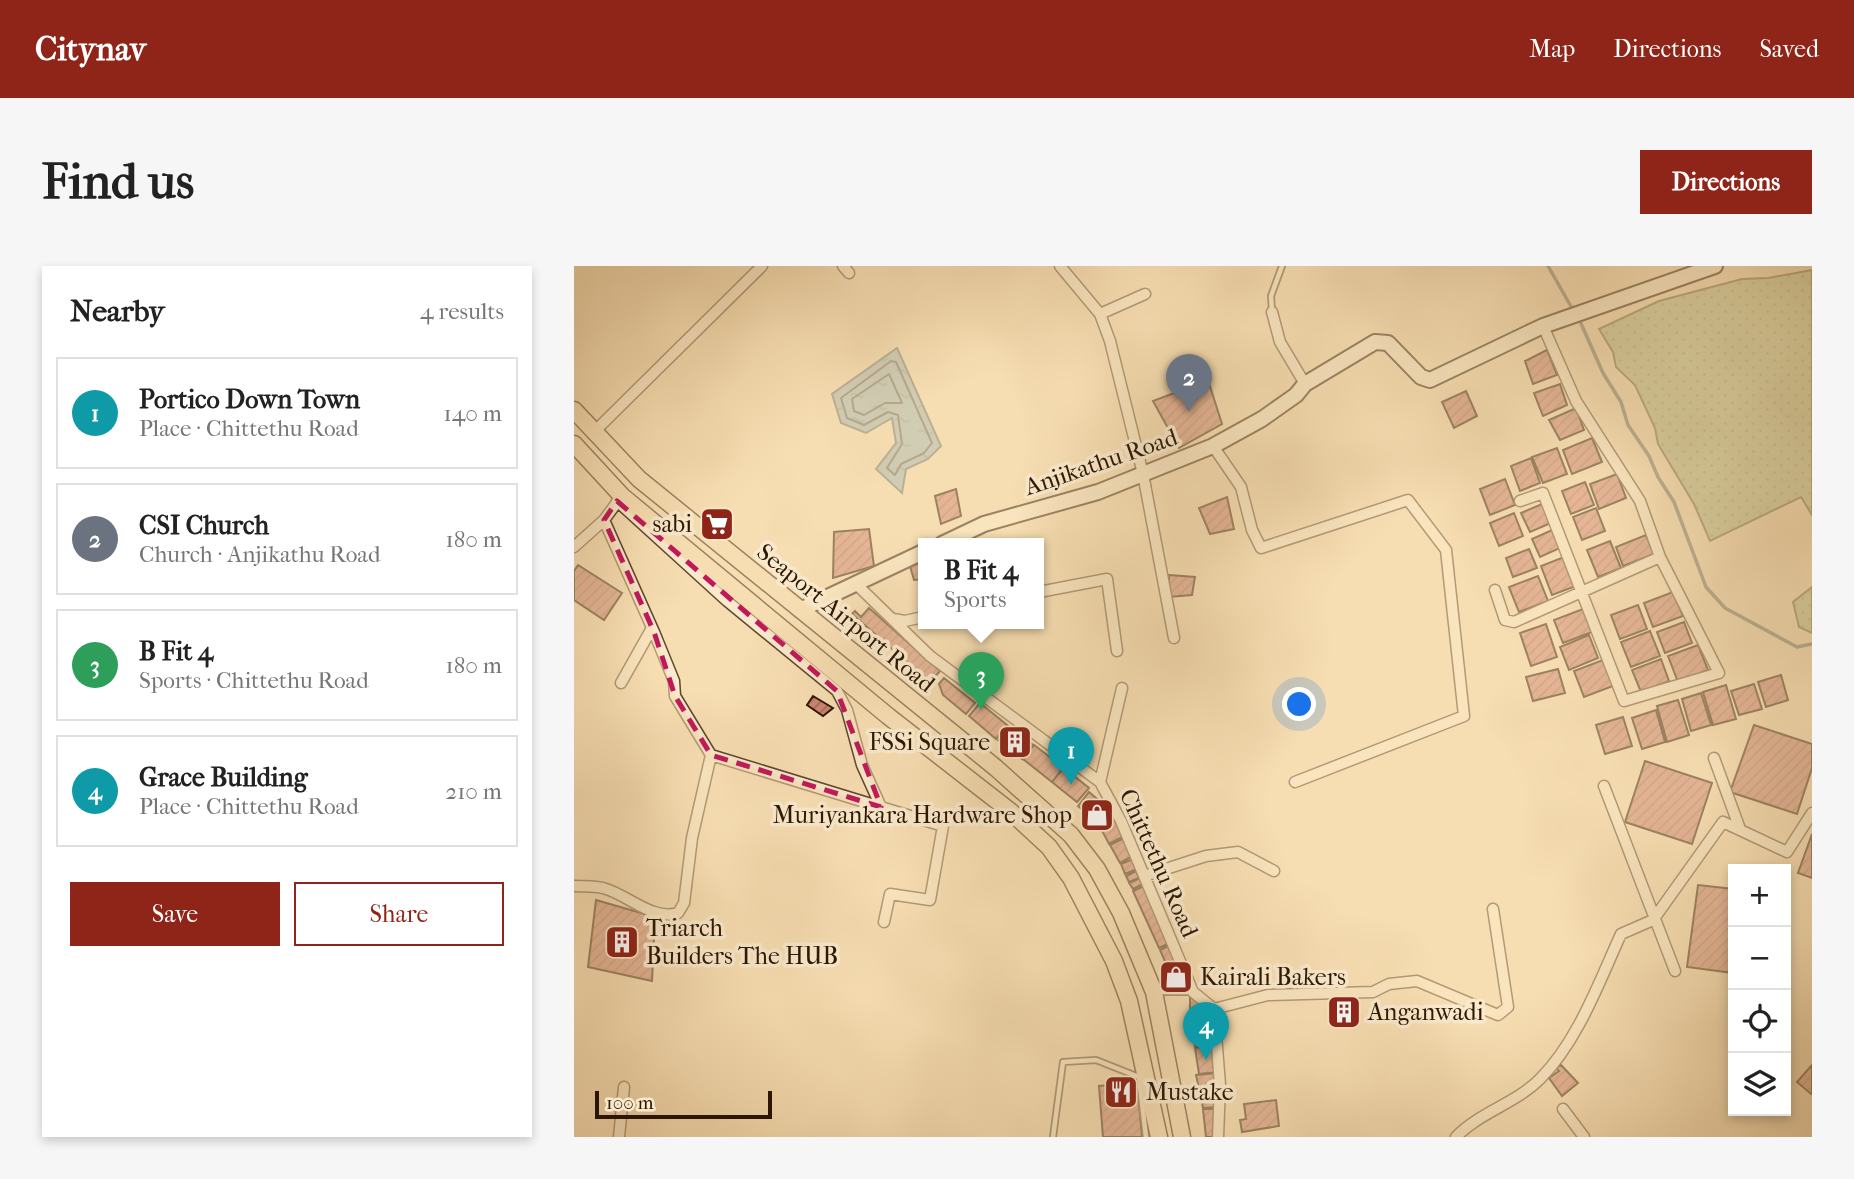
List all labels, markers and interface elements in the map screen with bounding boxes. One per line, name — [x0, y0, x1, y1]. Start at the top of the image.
text: Citynav — [35, 30, 146, 69]
text: Map — [1529, 35, 1575, 63]
text: Directions — [1613, 35, 1721, 63]
text: Saved — [1759, 35, 1819, 63]
button: Directions — [1640, 150, 1812, 214]
text: Find us — [42, 153, 194, 211]
text: Nearby — [70, 294, 165, 329]
text: 4 results — [420, 298, 504, 325]
pin: 2 — [1166, 354, 1212, 412]
text: Portico Down Town — [139, 384, 360, 415]
text: 1 — [91, 400, 99, 427]
text: 140 m — [443, 400, 502, 427]
text: Place · Chittethu Road — [139, 415, 359, 442]
street label: Anjikathu Road — [1020, 422, 1182, 502]
supermarket icon: sabi — [698, 505, 736, 543]
text: CSI Church — [139, 510, 269, 541]
place label: sabi — [653, 510, 692, 538]
text: 2 — [89, 526, 101, 553]
text: 180 m — [445, 526, 502, 553]
street label: Seaport Airport Road — [752, 538, 941, 699]
popup — [918, 538, 1044, 629]
text: Church · Anjikathu Road — [139, 541, 381, 568]
text: B Fit 4 — [944, 555, 1018, 586]
text: Sports — [944, 586, 1006, 613]
text: B Fit 4 — [139, 636, 213, 667]
text: 3 — [90, 652, 100, 679]
text: 180 m — [445, 652, 502, 679]
pin: 3 — [958, 652, 1004, 710]
text: Sports · Chittethu Road — [139, 667, 369, 694]
your location — [1282, 687, 1316, 721]
building icon: FSSi Square — [996, 723, 1034, 761]
pin: 1 — [1048, 727, 1094, 785]
place label: FSSi Square — [869, 728, 990, 756]
text: Grace Building — [139, 762, 308, 793]
text: 4 — [88, 778, 102, 805]
text: 210 m — [445, 778, 502, 805]
street label: Chittethu Road — [1114, 784, 1205, 942]
text: Place · Chittethu Road — [139, 793, 359, 820]
shop icon: Muriyankara Hardware Shop — [1078, 796, 1116, 834]
place label: Muriyankara Hardware Shop — [773, 801, 1072, 829]
map controls — [1728, 864, 1791, 1116]
button: + — [1728, 864, 1791, 927]
button: Save — [70, 882, 280, 946]
button: Share — [294, 882, 504, 946]
place label: Triarch Builders The HUB — [646, 914, 838, 970]
building icon: Triarch Builders The HUB — [603, 923, 641, 961]
button: − — [1728, 927, 1791, 990]
shop icon: Kairali Bakers — [1157, 958, 1195, 996]
place label: Kairali Bakers — [1200, 963, 1346, 991]
button: locate — [1728, 990, 1791, 1053]
building icon: Anganwadi — [1325, 993, 1363, 1031]
place label: Anganwadi — [1367, 998, 1484, 1026]
pin: 4 — [1183, 1002, 1229, 1060]
button: layers — [1728, 1053, 1791, 1116]
restaurant icon: Mustake — [1102, 1073, 1140, 1111]
place label: Mustake — [1146, 1078, 1234, 1106]
scale bar — [595, 1088, 772, 1120]
text: 100 m — [606, 1092, 654, 1114]

